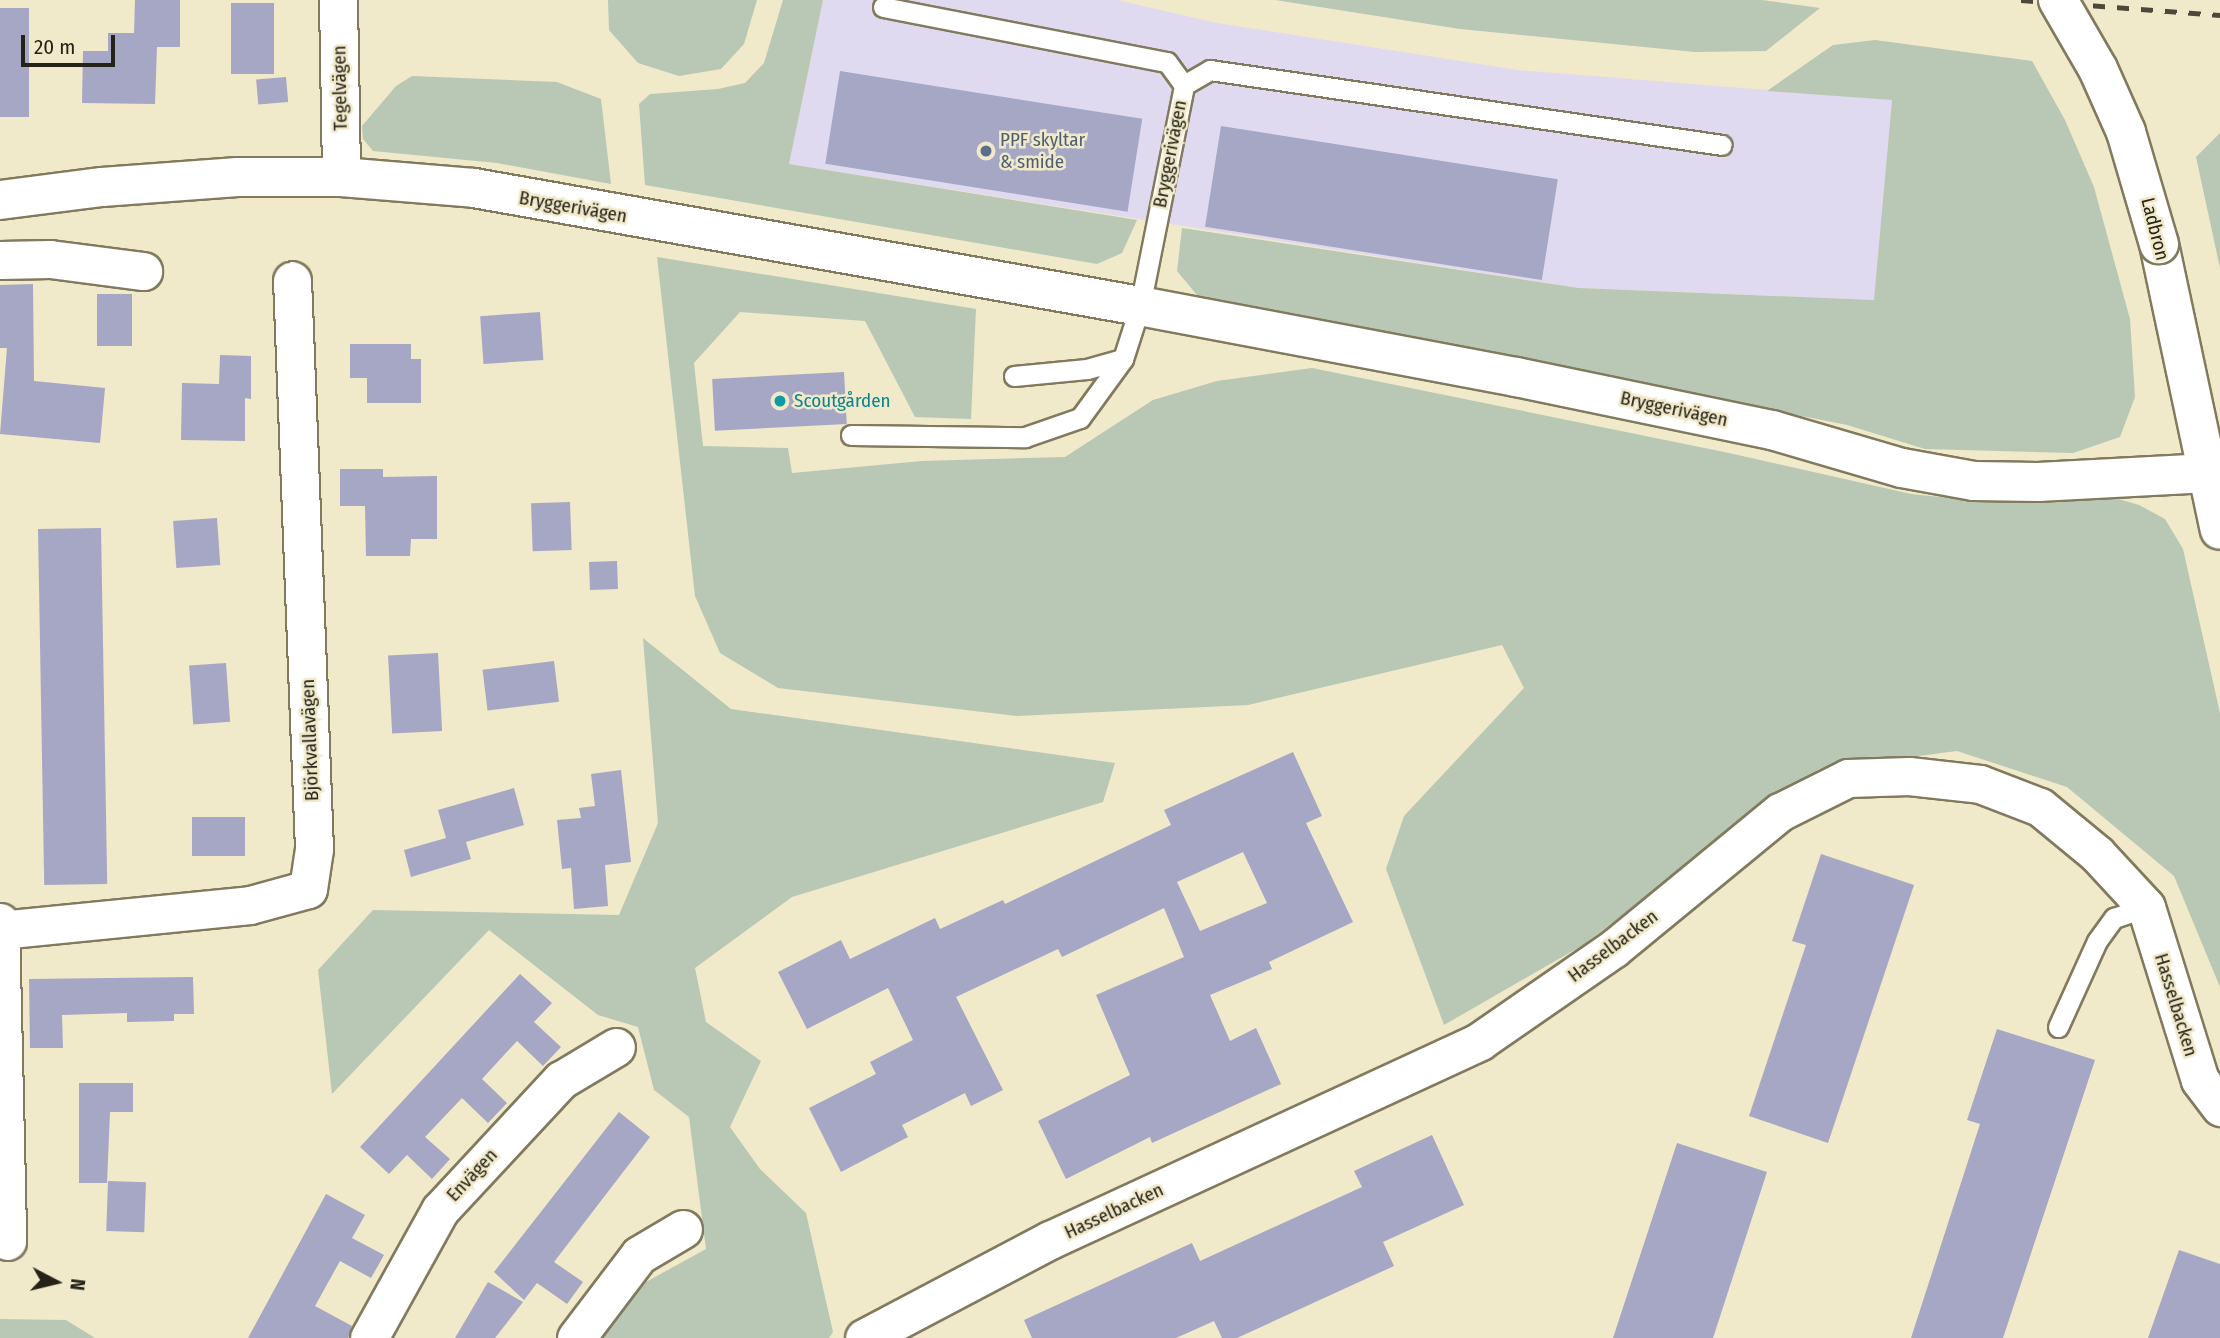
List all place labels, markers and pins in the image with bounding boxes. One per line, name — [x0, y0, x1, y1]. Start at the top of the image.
place label: PPF skyltar & smide — [1000, 129, 1085, 173]
marker: PPF skyltar & smide — [978, 143, 994, 159]
place label: Scoutgården — [794, 390, 891, 412]
marker: Scoutgården — [772, 393, 788, 409]

